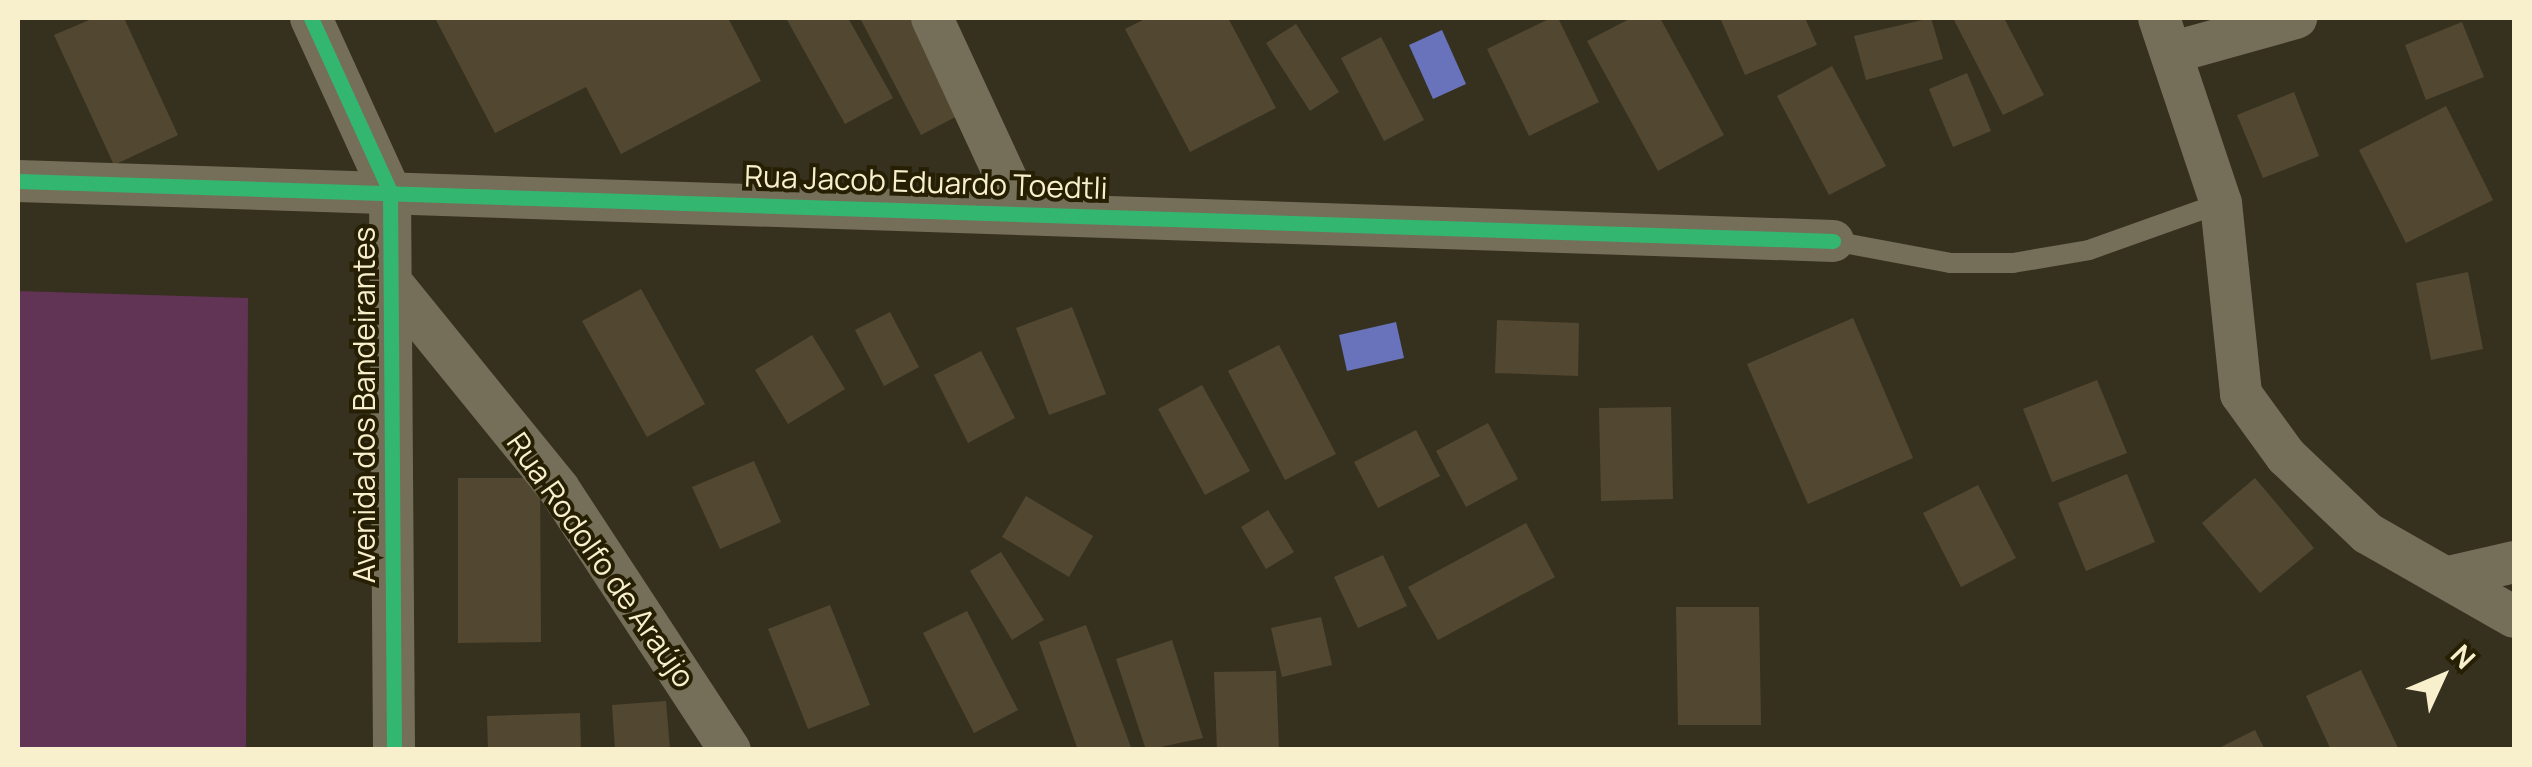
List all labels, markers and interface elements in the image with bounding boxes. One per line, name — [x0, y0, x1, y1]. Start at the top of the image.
street label: Rua Jacob Eduardo Toedtli — [744, 158, 1108, 206]
street label: Avenida dos Bandeirantes — [346, 227, 382, 583]
street label: Rua Rodolfo de Araújo — [499, 426, 703, 694]
north arrow — [2392, 627, 2492, 727]
text: N — [2443, 636, 2484, 677]

